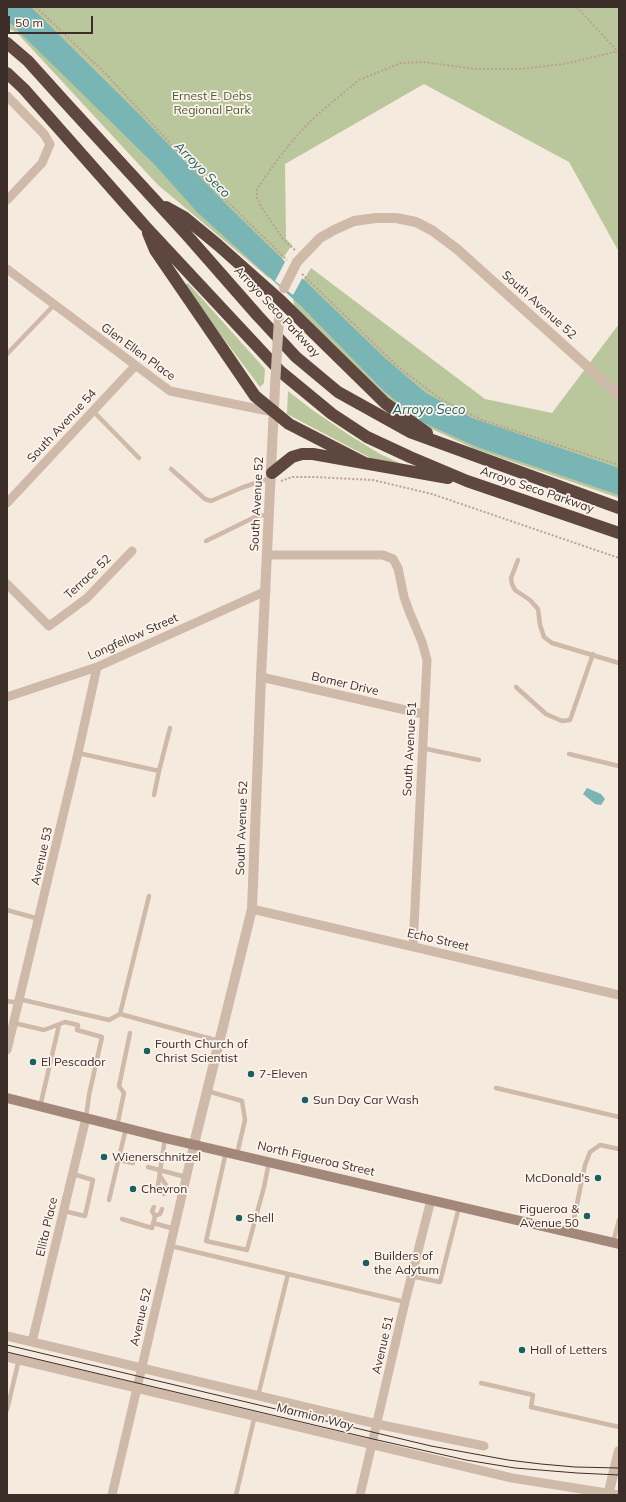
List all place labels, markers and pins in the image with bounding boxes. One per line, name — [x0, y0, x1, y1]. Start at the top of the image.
place label: Fourth Church of Christ Scientist — [155, 1037, 248, 1065]
marker: Fourth Church of Christ Scientist — [142, 1046, 152, 1056]
place label: El Pescador — [41, 1055, 106, 1069]
marker: El Pescador — [28, 1057, 38, 1067]
place label: 7-Eleven — [259, 1067, 308, 1081]
marker: 7-Eleven — [246, 1069, 256, 1079]
place label: Sun Day Car Wash — [313, 1093, 419, 1107]
marker: Sun Day Car Wash — [300, 1095, 310, 1105]
place label: Wienerschnitzel — [112, 1150, 201, 1164]
marker: Wienerschnitzel — [99, 1152, 109, 1162]
place label: McDonald's — [525, 1171, 590, 1185]
marker: McDonald's — [593, 1173, 603, 1183]
place label: Chevron — [141, 1182, 187, 1196]
marker: Chevron — [128, 1184, 138, 1194]
place label: Figueroa & Avenue 50 — [519, 1202, 579, 1230]
place label: Shell — [247, 1211, 274, 1225]
marker: Figueroa & Avenue 50 — [582, 1211, 592, 1221]
marker: Shell — [234, 1213, 244, 1223]
place label: Builders of the Adytum — [374, 1249, 439, 1277]
marker: Builders of the Adytum — [361, 1258, 371, 1268]
place label: Hall of Letters — [530, 1343, 607, 1357]
marker: Hall of Letters — [517, 1345, 527, 1355]

